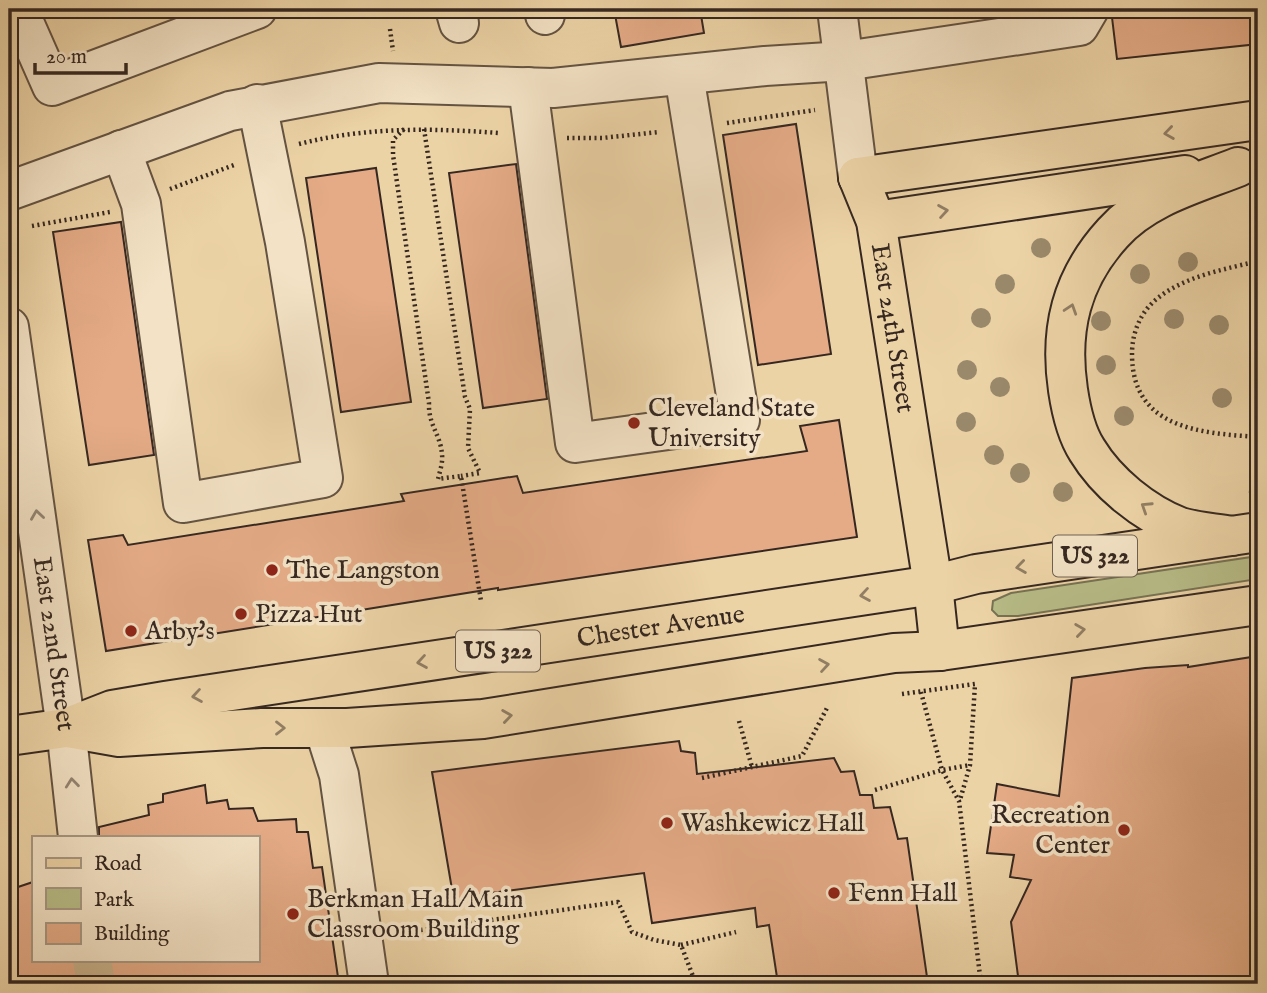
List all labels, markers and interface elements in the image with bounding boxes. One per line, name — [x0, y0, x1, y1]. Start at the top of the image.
scale bar — [35, 32, 126, 76]
text: 20 m — [46, 44, 87, 71]
one-way arrow — [1163, 125, 1175, 140]
one-way arrow — [937, 204, 949, 219]
street label: East 24th Street — [863, 241, 922, 415]
one-way arrow — [1062, 304, 1077, 316]
place label: Cleveland State University — [648, 392, 815, 455]
marker: Cleveland State University — [626, 415, 642, 431]
one-way arrow — [1140, 502, 1153, 515]
one-way arrow — [29, 509, 44, 521]
road number: US 322 — [1053, 536, 1137, 576]
place label: The Langston — [286, 554, 440, 587]
street label: East 22nd Street — [25, 555, 83, 733]
one-way arrow — [1015, 559, 1027, 574]
marker: The Langston — [264, 562, 280, 578]
one-way arrow — [859, 587, 871, 602]
street label: Chester Avenue — [575, 597, 747, 655]
place label: Pizza Hut — [255, 598, 362, 631]
marker: Pizza Hut — [233, 606, 249, 622]
place label: Arby's — [144, 615, 215, 648]
marker: Arby's — [123, 623, 139, 639]
one-way arrow — [1075, 623, 1086, 638]
road number: US 322 — [456, 630, 540, 672]
one-way arrow — [416, 654, 428, 669]
one-way arrow — [818, 658, 830, 673]
one-way arrow — [191, 689, 203, 704]
one-way arrow — [501, 709, 513, 724]
one-way arrow — [275, 720, 286, 736]
one-way arrow — [64, 777, 79, 788]
place label: Recreation Center — [991, 799, 1110, 862]
place label: Washkewicz Hall — [681, 807, 866, 840]
marker: Washkewicz Hall — [659, 815, 675, 831]
marker: Recreation Center — [1116, 822, 1132, 838]
legend — [32, 836, 259, 962]
text: Road — [94, 851, 142, 878]
place label: Fenn Hall — [848, 877, 958, 910]
place label: Berkman Hall/Main Classroom Building — [307, 883, 524, 946]
marker: Fenn Hall — [826, 885, 842, 901]
text: Park — [94, 887, 135, 914]
marker: Berkman Hall/Main Classroom Building — [285, 906, 301, 922]
text: Building — [94, 921, 170, 948]

